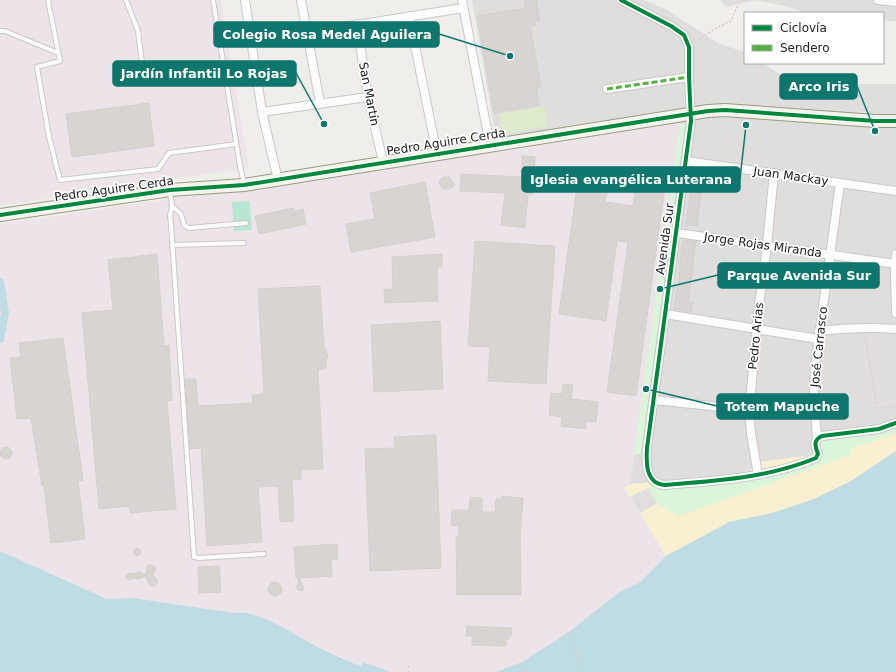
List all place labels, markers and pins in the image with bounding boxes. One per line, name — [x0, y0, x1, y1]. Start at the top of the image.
callout: Colegio Rosa Medel Aguilera — [214, 22, 439, 47]
callout: Jardín Infantil Lo Rojas — [113, 61, 296, 86]
callout: Arco Iris — [780, 74, 857, 99]
callout: Iglesia evangélica Luterana — [522, 167, 740, 192]
callout: Parque Avenida Sur — [718, 263, 879, 288]
callout: Totem Mapuche — [717, 394, 848, 419]

